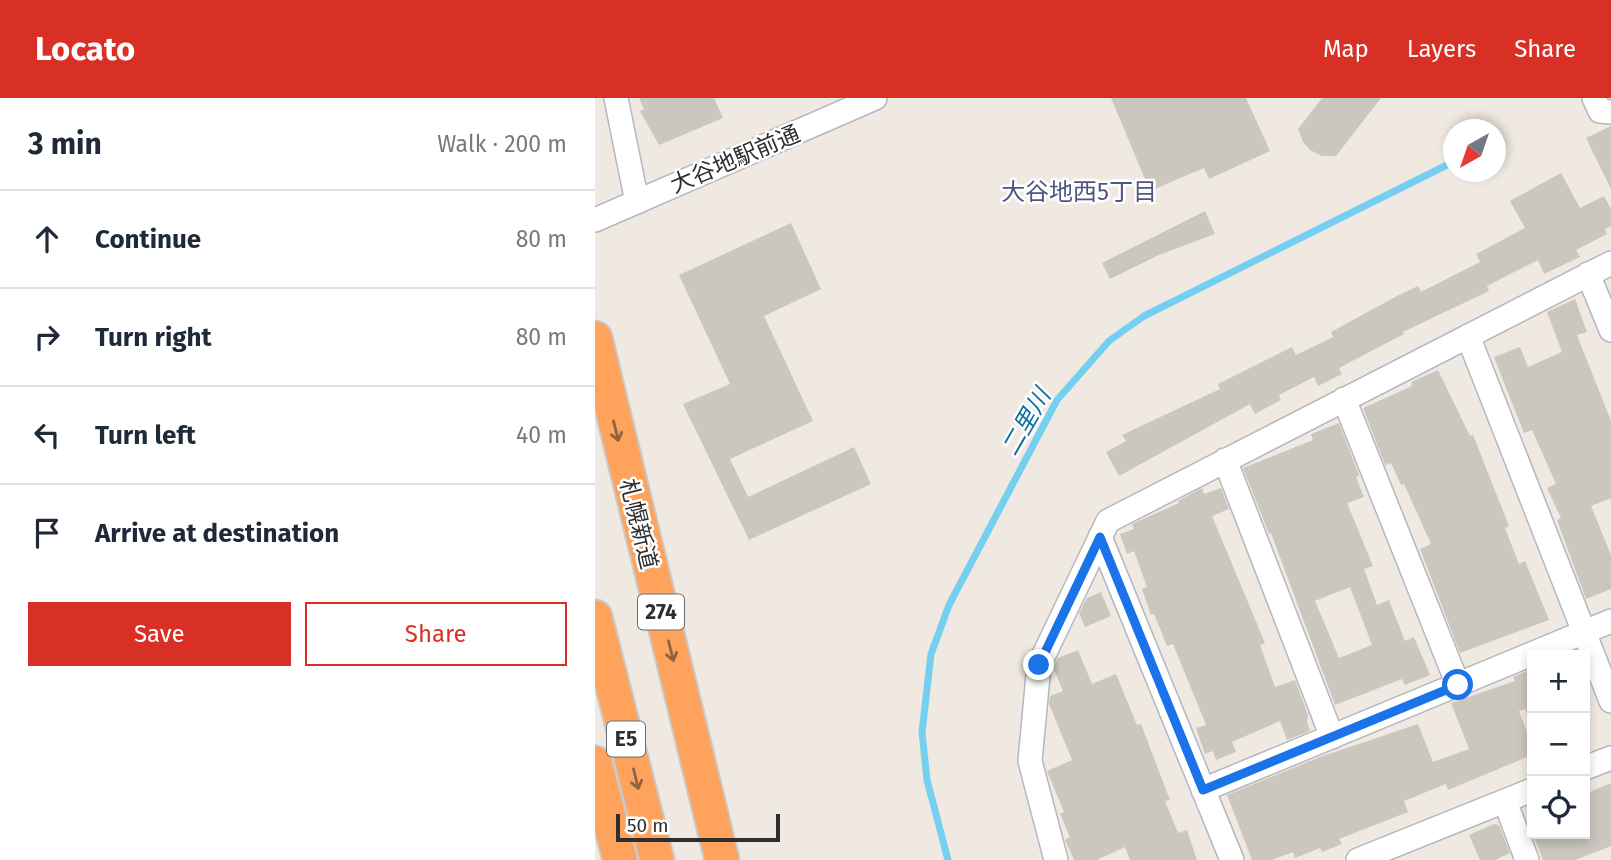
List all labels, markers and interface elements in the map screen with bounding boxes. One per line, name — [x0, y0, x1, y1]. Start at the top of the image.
text: Locato — [35, 29, 135, 69]
text: Map — [1323, 35, 1369, 63]
text: Layers — [1407, 35, 1476, 63]
text: Share — [1514, 35, 1576, 63]
street label: 大谷地駅前通 — [666, 119, 804, 199]
north arrow — [1443, 119, 1506, 182]
text: 3 min — [28, 126, 102, 162]
text: Walk · 200 m — [437, 130, 567, 158]
district label: 大谷地西5丁目 — [1001, 178, 1157, 206]
icon: ahead — [28, 220, 66, 258]
text: Continue — [95, 224, 201, 255]
text: 80 m — [516, 225, 567, 253]
icon: right — [28, 318, 66, 356]
text: Turn right — [95, 322, 212, 353]
text: 80 m — [516, 323, 567, 351]
water label: 二里川 — [996, 381, 1058, 460]
icon: left — [28, 416, 66, 454]
one-way arrow — [610, 419, 623, 442]
text: Turn left — [95, 420, 196, 451]
text: 40 m — [516, 421, 567, 449]
street label: 札幌新道 — [614, 476, 664, 572]
icon: arrive — [28, 514, 66, 552]
text: Arrive at destination — [95, 518, 339, 549]
road number: 274 — [638, 594, 684, 630]
button: Save — [28, 602, 291, 666]
button: Share — [305, 602, 567, 666]
one-way arrow — [665, 640, 678, 662]
route end — [1023, 649, 1054, 680]
map controls — [1527, 650, 1590, 839]
button: + — [1527, 650, 1590, 713]
route start — [1442, 669, 1473, 700]
button: − — [1527, 713, 1590, 776]
road number: E5 — [607, 722, 645, 756]
one-way arrow — [630, 767, 643, 789]
button: locate — [1527, 776, 1590, 839]
scale bar — [616, 811, 781, 843]
text: 50 m — [627, 814, 668, 837]

